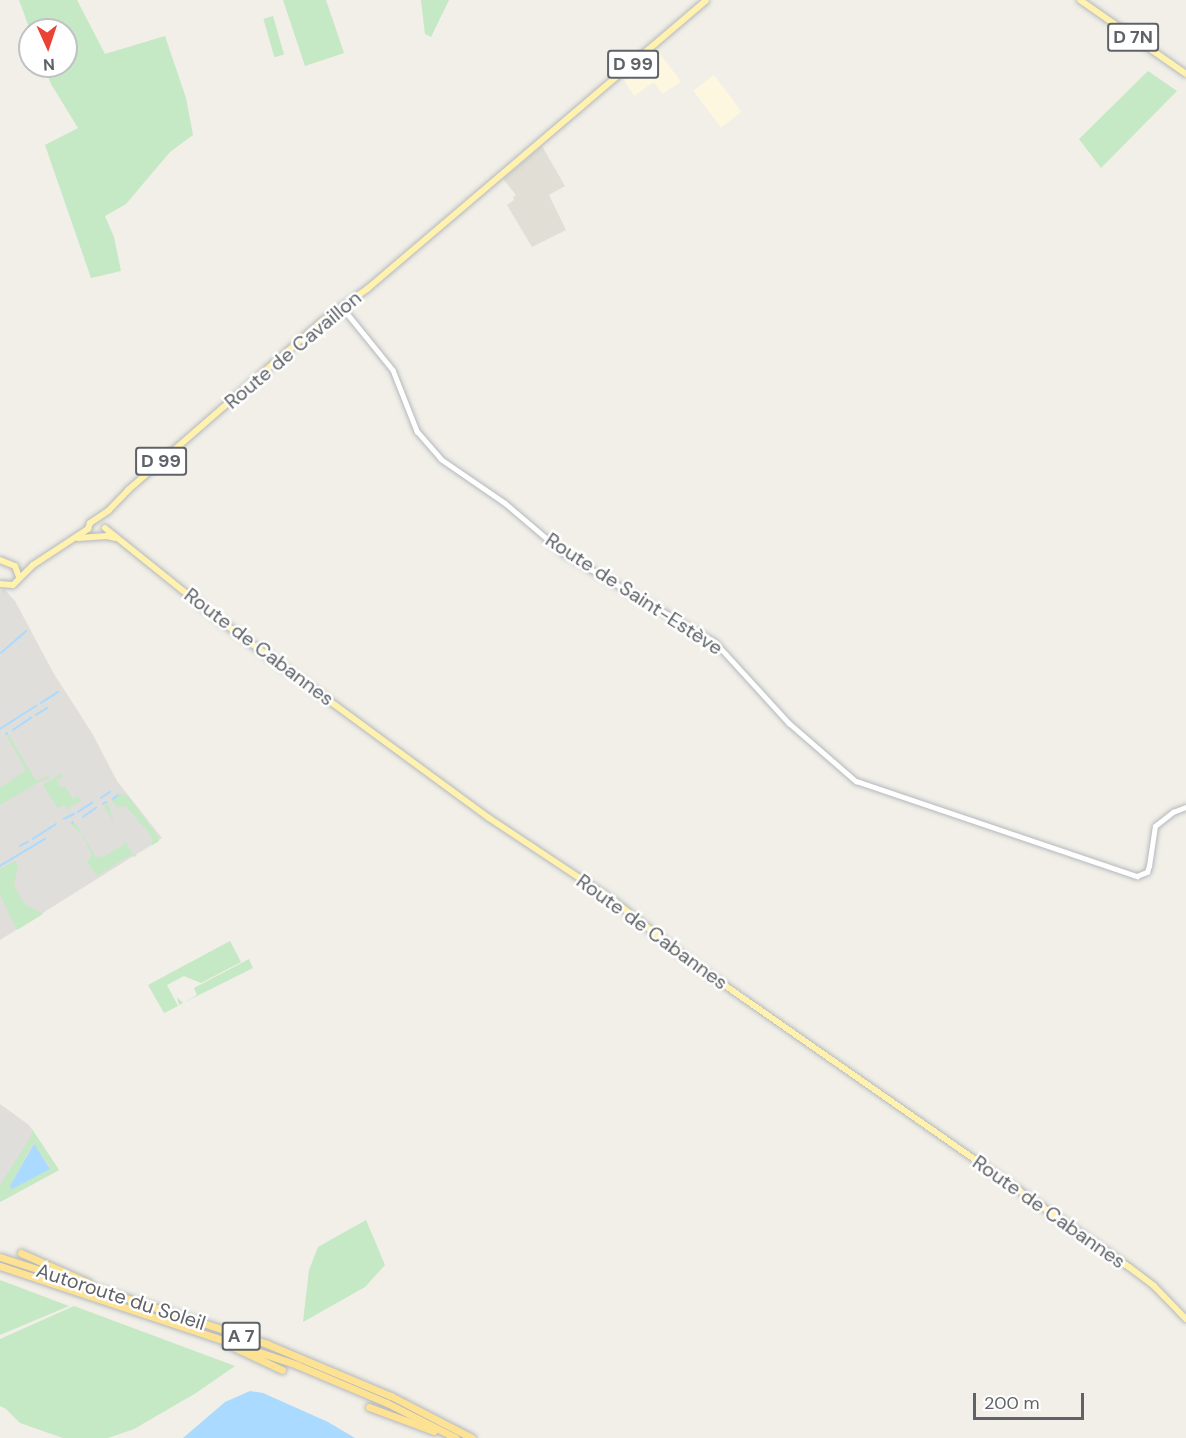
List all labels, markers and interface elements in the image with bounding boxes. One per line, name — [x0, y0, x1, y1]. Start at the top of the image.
north arrow — [18, 18, 78, 78]
road number: D 7N — [1106, 22, 1160, 52]
road number: D 99 — [606, 49, 660, 79]
text: N — [42, 54, 55, 75]
street label: Route de Cavaillon — [220, 286, 366, 414]
road number: D 99 — [134, 446, 188, 476]
street label: Route de Saint-Estève — [541, 528, 727, 660]
street label: Route de Cabannes — [179, 583, 339, 711]
street label: Route de Cabannes — [572, 869, 732, 995]
street label: Route de Cabannes — [968, 1150, 1130, 1274]
street label: Autoroute du Soleil — [33, 1258, 209, 1336]
road number: A 7 — [222, 1321, 260, 1351]
scale bar — [976, 1381, 1087, 1419]
text: 200 m — [984, 1391, 1040, 1415]

